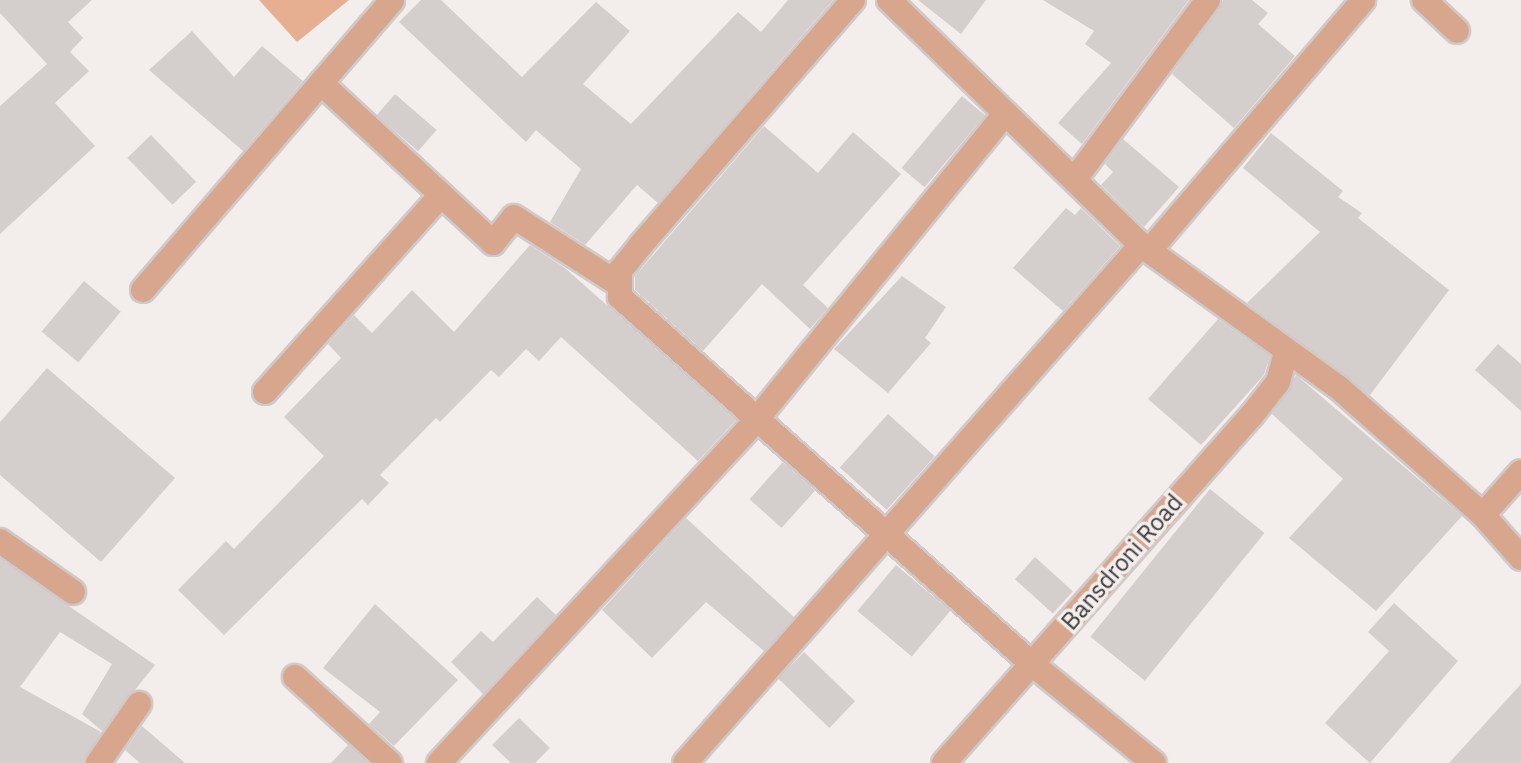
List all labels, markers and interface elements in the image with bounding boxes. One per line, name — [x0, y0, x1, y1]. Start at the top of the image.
street label: Bansdroni Road — [1055, 488, 1189, 636]

